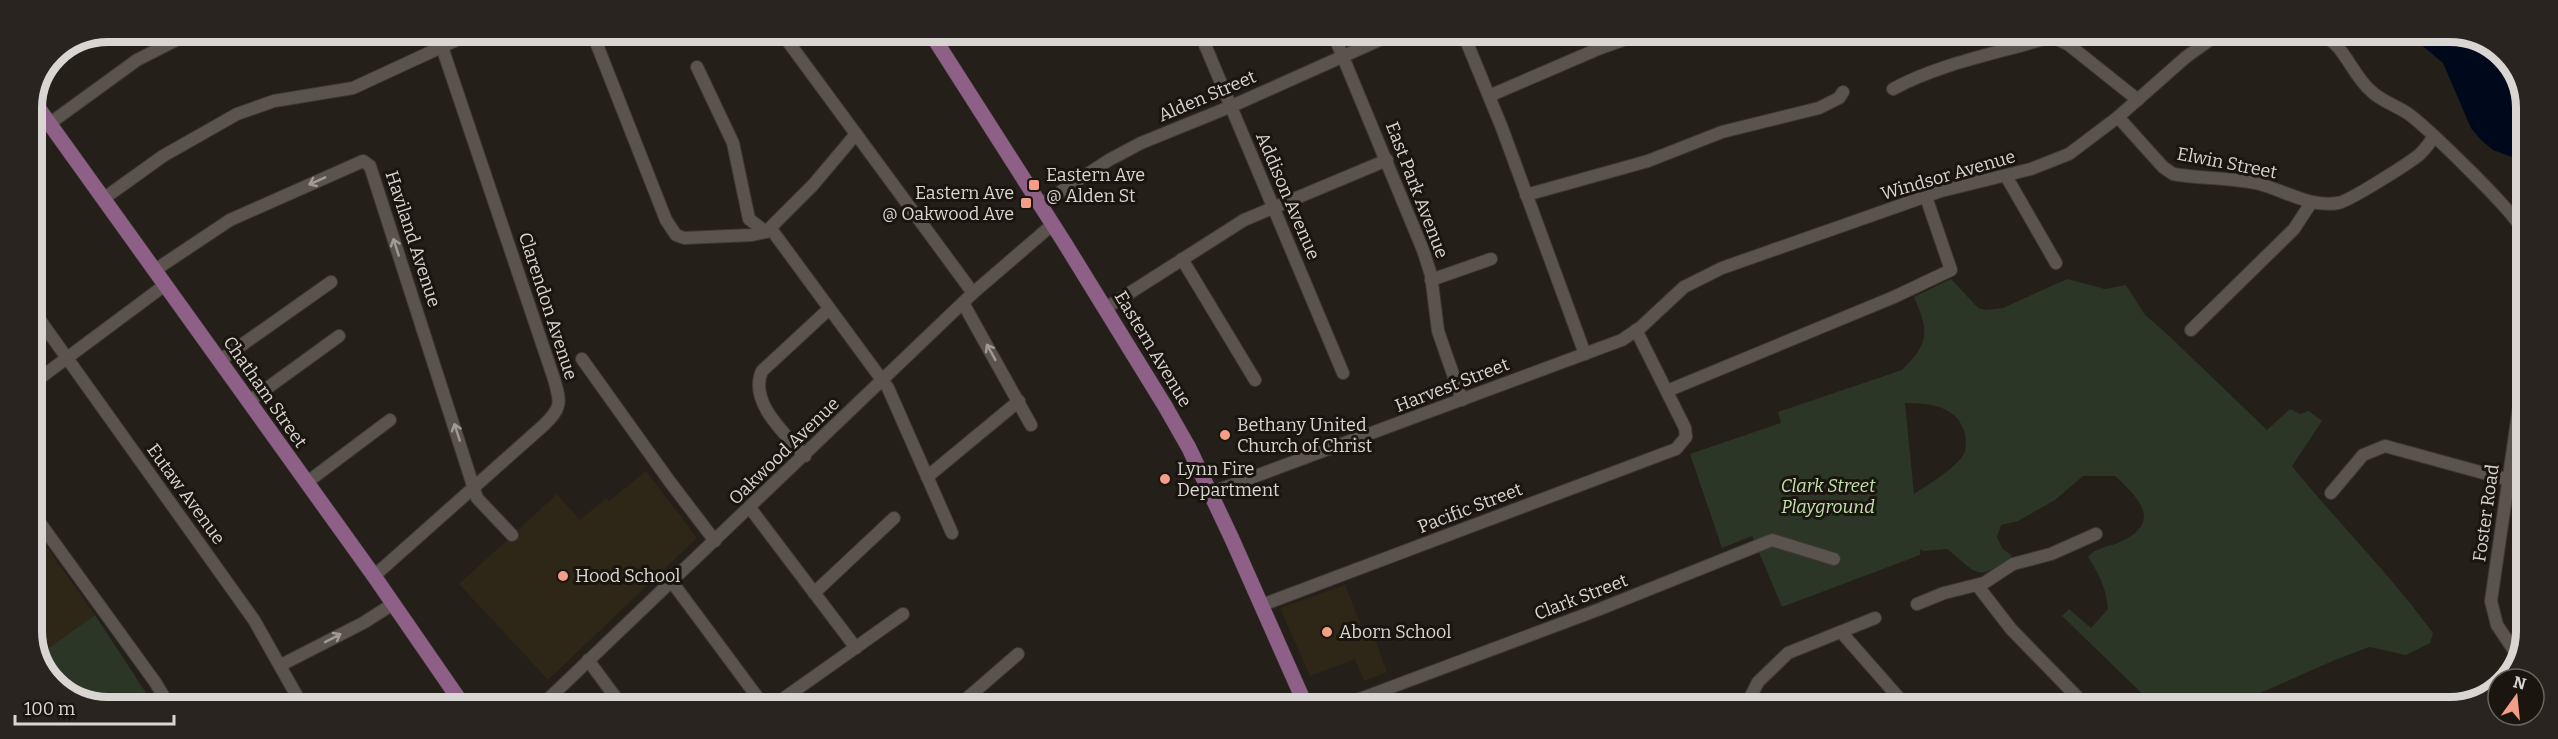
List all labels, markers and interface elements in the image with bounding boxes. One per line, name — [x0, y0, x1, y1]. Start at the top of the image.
street label: Alden Street — [1155, 65, 1260, 126]
street label: East Park Avenue — [1381, 119, 1453, 261]
street label: Addison Avenue — [1251, 129, 1325, 263]
street label: Elwin Street — [2175, 143, 2279, 184]
street label: Windsor Avenue — [1878, 145, 2018, 205]
place label: Eastern Ave @ Alden St — [1046, 164, 1145, 207]
street label: Haviland Avenue — [381, 168, 445, 310]
one-way arrow — [309, 176, 327, 187]
marker: Eastern Ave @ Alden St — [1027, 178, 1041, 192]
place label: Eastern Ave @ Oakwood Ave — [882, 182, 1014, 225]
marker: Eastern Ave @ Oakwood Ave — [1019, 196, 1033, 210]
street label: Clarendon Avenue — [514, 229, 582, 383]
one-way arrow — [390, 238, 401, 257]
street label: Eastern Avenue — [1110, 287, 1196, 411]
street label: Chatham Street — [218, 332, 312, 452]
one-way arrow — [985, 344, 997, 361]
street label: Harvest Street — [1392, 353, 1513, 417]
street label: Oakwood Avenue — [724, 393, 844, 509]
place label: Bethany United Church of Christ — [1237, 414, 1373, 457]
one-way arrow — [450, 423, 461, 442]
marker: Bethany United Church of Christ — [1218, 428, 1232, 442]
street label: Eutaw Avenue — [142, 439, 230, 549]
place label: Lynn Fire Department — [1177, 458, 1280, 501]
street label: Foster Road — [2468, 463, 2504, 563]
marker: Lynn Fire Department — [1158, 472, 1172, 486]
park label: Clark Street Playground — [1781, 475, 1876, 518]
street label: Pacific Street — [1415, 478, 1526, 538]
place label: Hood School — [575, 565, 681, 587]
marker: Hood School — [556, 569, 570, 583]
street label: Clark Street — [1531, 569, 1631, 625]
place label: Aborn School — [1339, 621, 1452, 643]
marker: Aborn School — [1320, 625, 1334, 639]
one-way arrow — [323, 632, 341, 644]
north arrow — [2486, 667, 2546, 727]
text: N — [2511, 672, 2528, 694]
scale bar — [15, 688, 174, 726]
text: 100 m — [24, 698, 75, 720]

